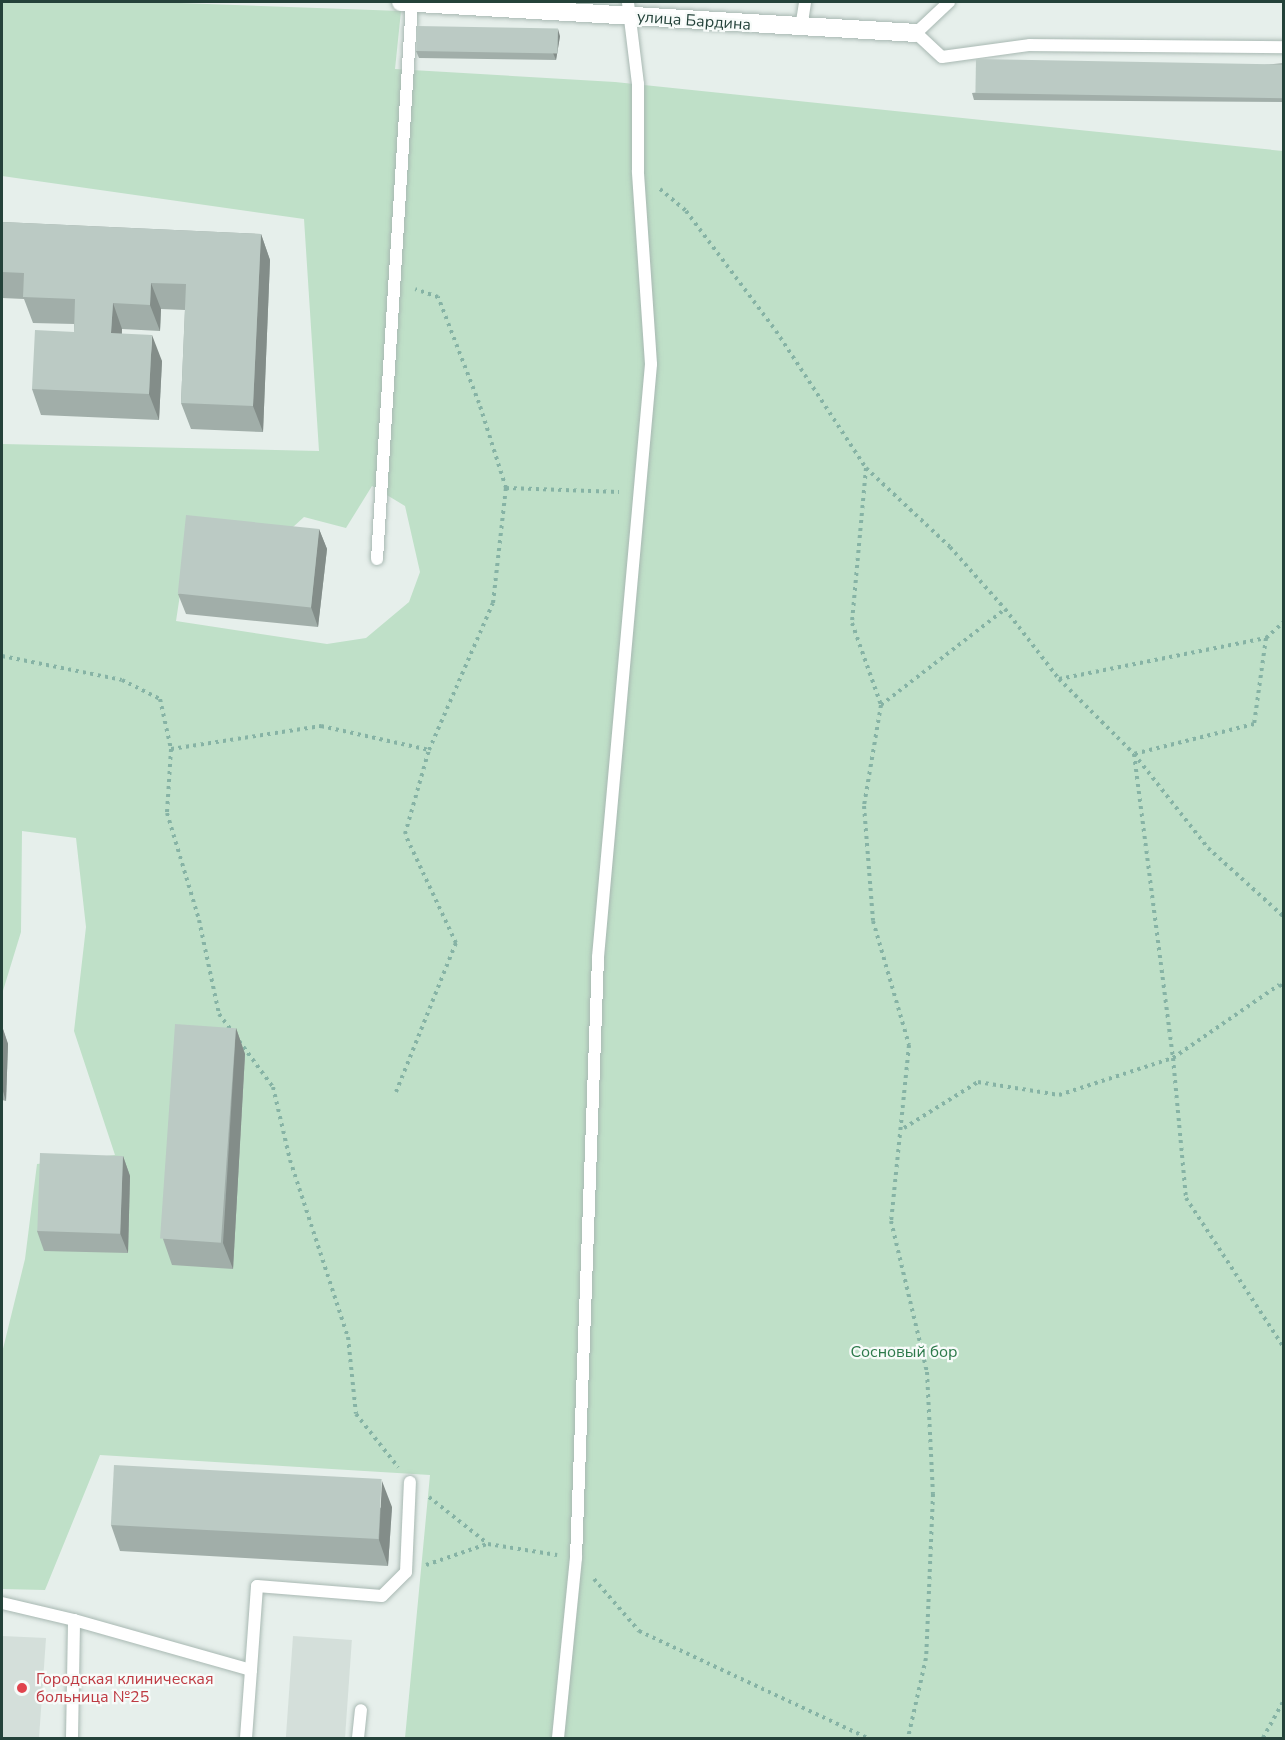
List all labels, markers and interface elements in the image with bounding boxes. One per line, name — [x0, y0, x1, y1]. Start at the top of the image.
street label: улица Бардина — [636, 7, 752, 35]
park label: Сосновый бор — [850, 1342, 958, 1362]
place label: Городская клиническая больница №25 — [36, 1669, 214, 1707]
marker: Городская клиническая больница №25 — [13, 1679, 31, 1697]

